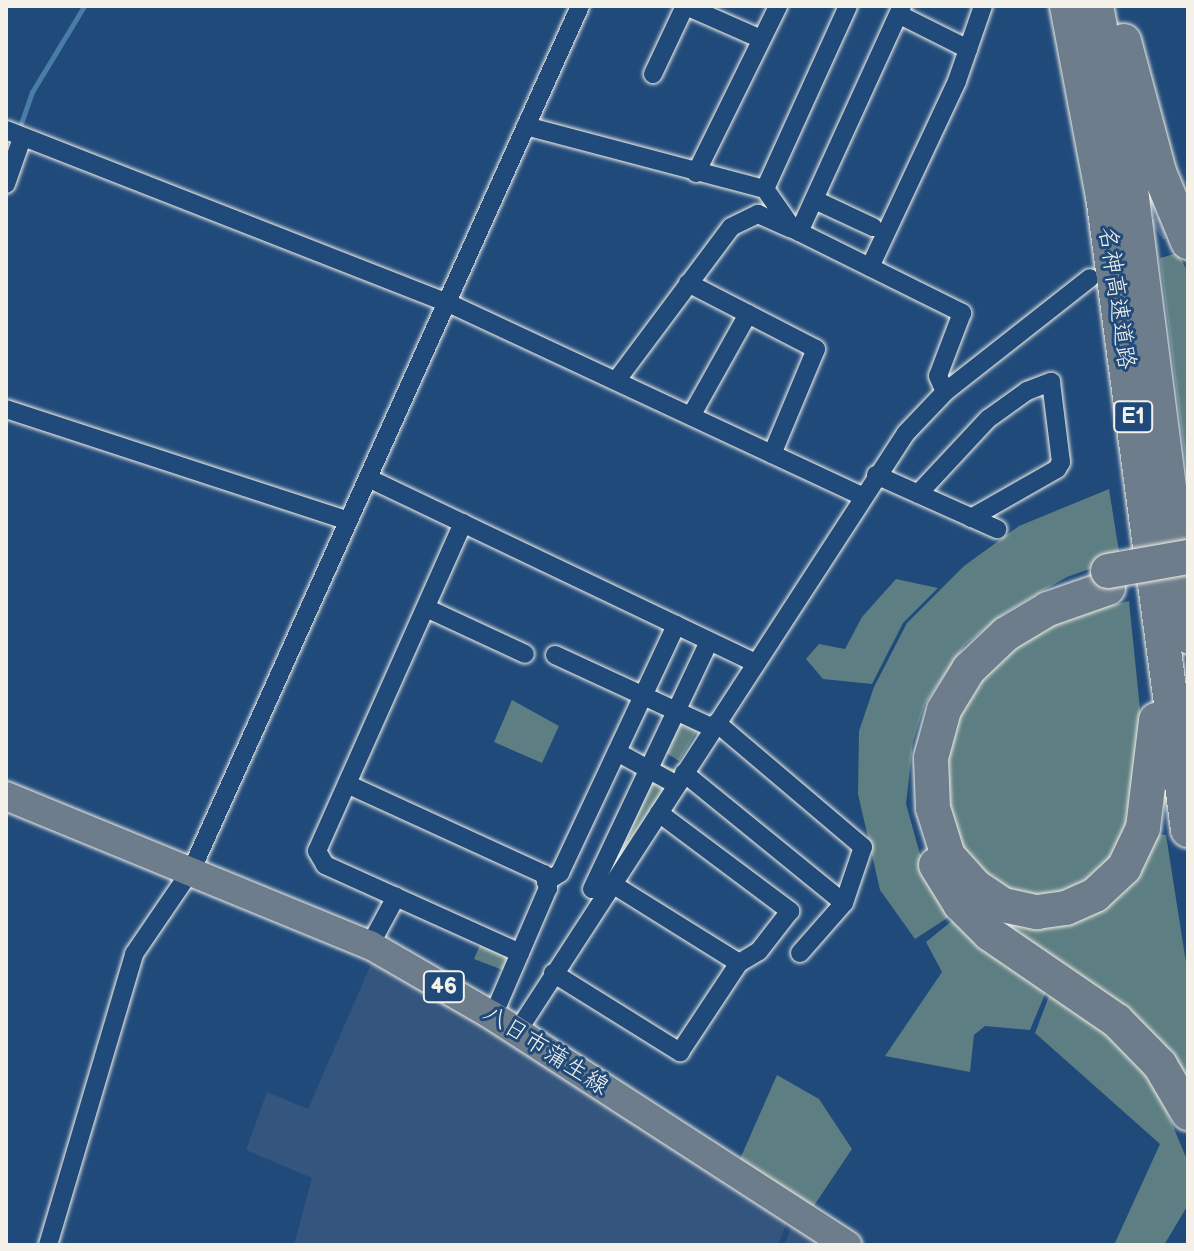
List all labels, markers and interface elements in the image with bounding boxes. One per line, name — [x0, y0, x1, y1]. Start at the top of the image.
street label: 名神高速道路 — [1093, 225, 1141, 371]
road number: E1 — [1113, 399, 1153, 435]
road number: 46 — [422, 969, 466, 1005]
street label: 八日市蒲生線 — [478, 999, 614, 1101]

